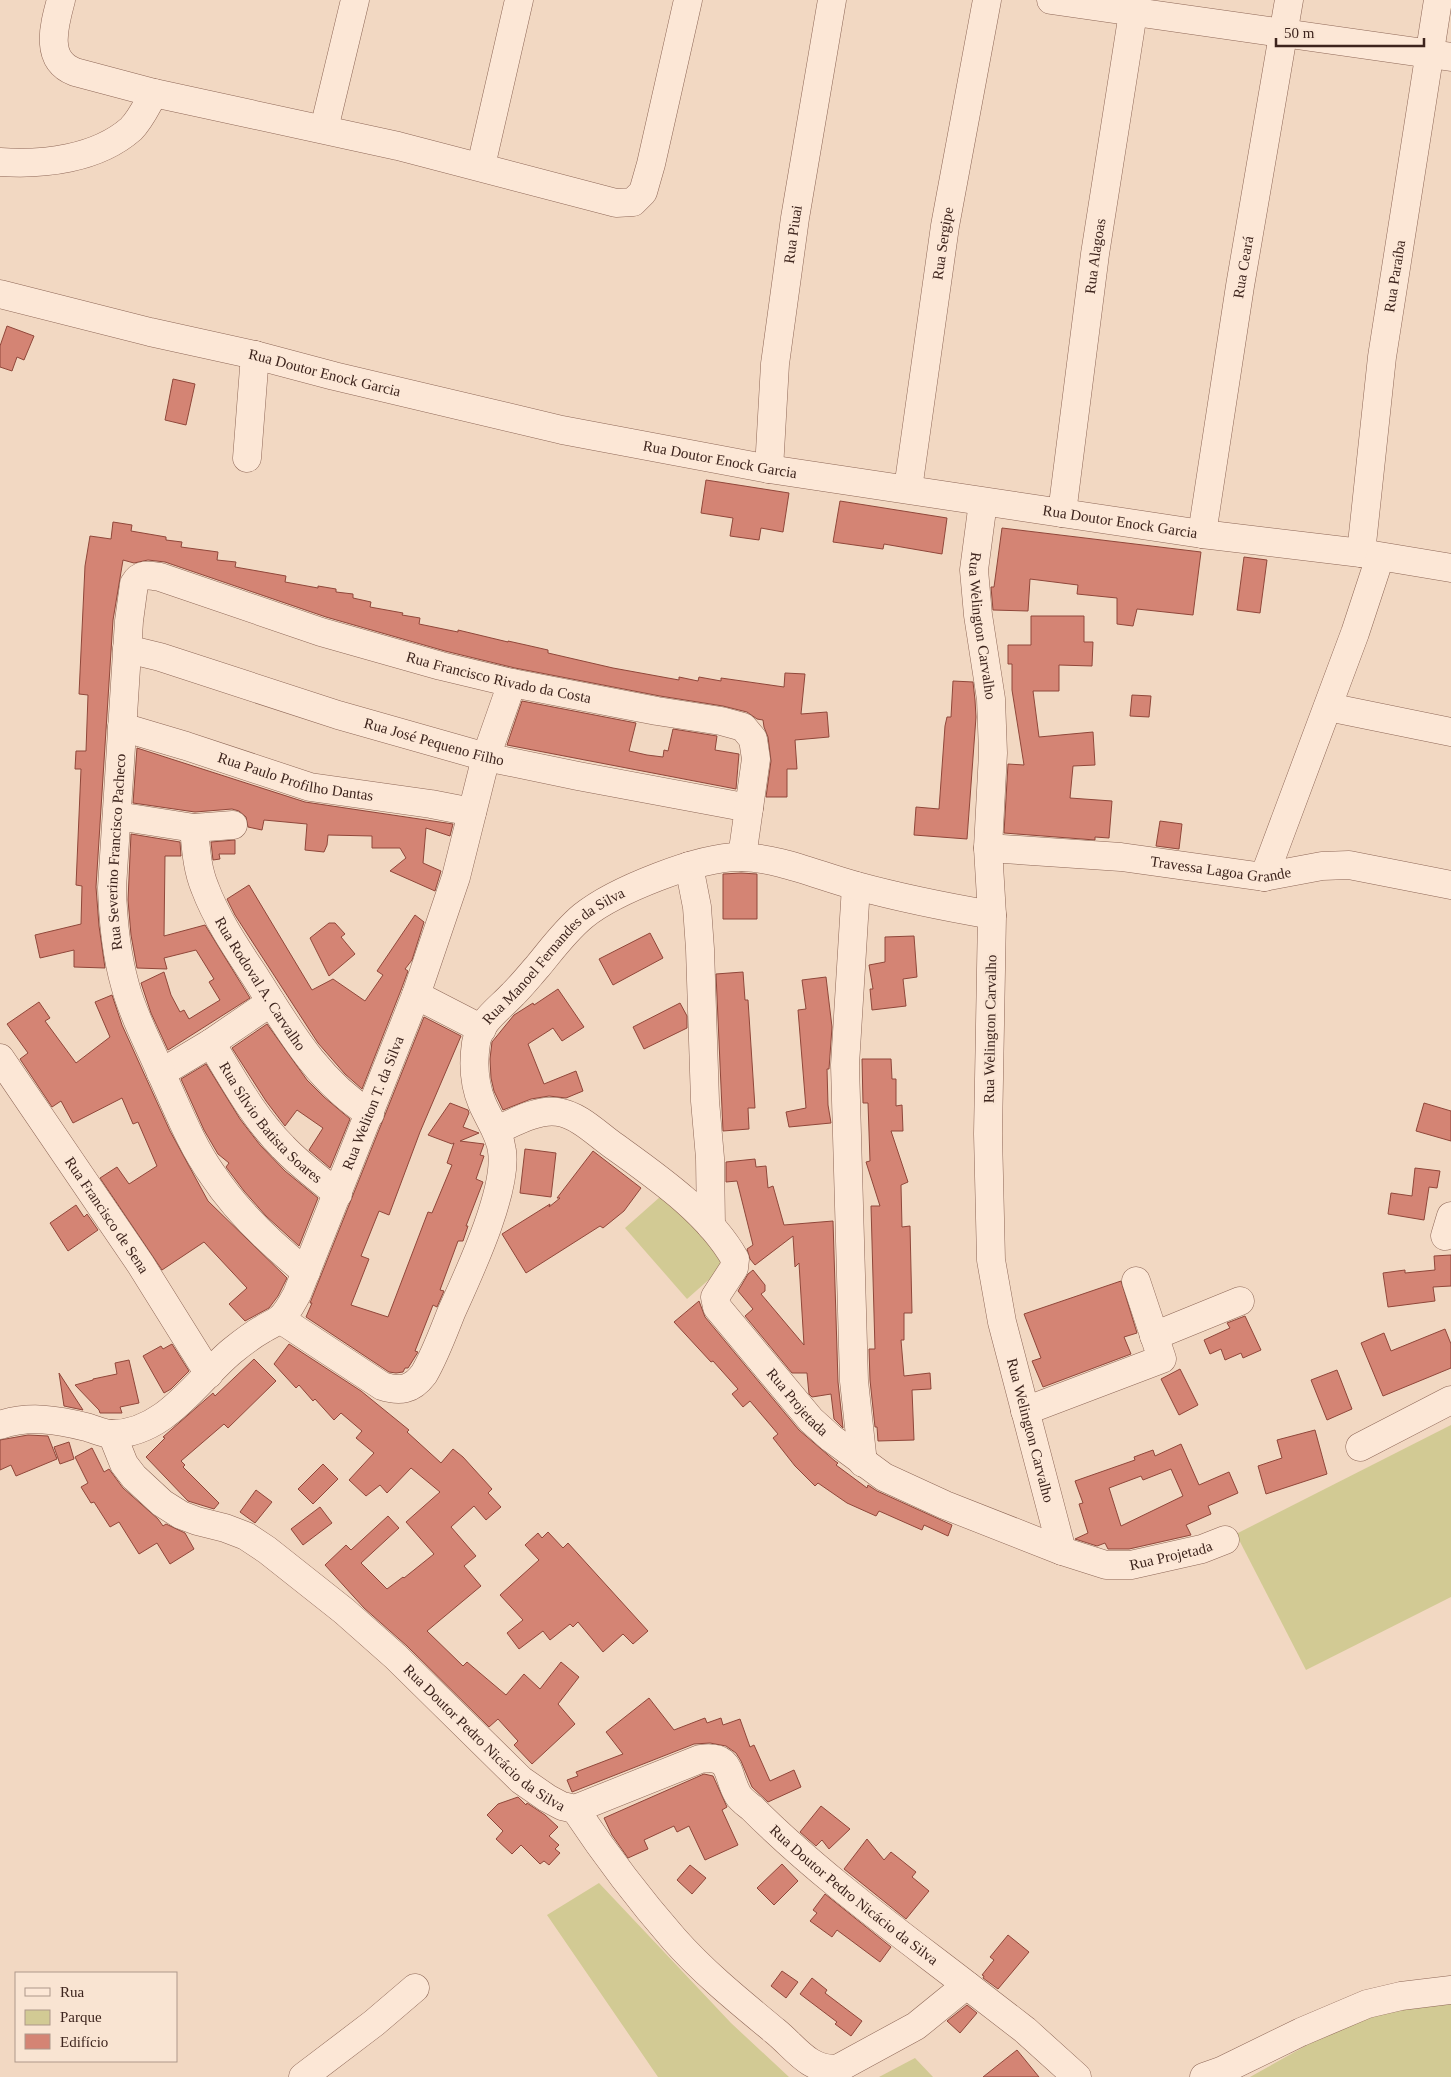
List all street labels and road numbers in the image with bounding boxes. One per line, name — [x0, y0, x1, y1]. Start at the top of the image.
street label: Rua Piuai — [781, 204, 805, 265]
street label: Rua Sergipe — [930, 205, 956, 281]
street label: Rua Alagoas — [1082, 217, 1109, 295]
street label: Rua Ceará — [1230, 234, 1256, 299]
street label: Rua Paraíba — [1381, 239, 1408, 313]
street label: Rua Doutor Enock Garcia — [247, 346, 403, 400]
street label: Rua Doutor Enock Garcia — [642, 437, 798, 481]
street label: Rua Doutor Enock Garcia — [1042, 502, 1199, 541]
street label: Rua Welington Carvalho — [966, 551, 999, 701]
street label: Rua Francisco Rivado da Costa — [404, 649, 593, 706]
street label: Rua José Pequeno Filho — [362, 715, 506, 769]
street label: Rua Paulo Profilho Dantas — [216, 749, 375, 804]
street label: Rua Severino Francisco Pacheco — [104, 753, 129, 951]
street label: Travessa Lagoa Grande — [1149, 853, 1293, 885]
street label: Rua Manoel Fernandes da Silva — [479, 885, 627, 1027]
street label: Rua Rodoval A. Carvalho — [212, 914, 309, 1054]
street label: Rua Welington Carvalho — [981, 955, 999, 1103]
street label: Rua Weliton T. da Silva — [339, 1033, 407, 1172]
street label: Rua Sílvio Batista Soares — [216, 1059, 325, 1186]
street label: Rua Francisco de Sena — [62, 1154, 152, 1276]
street label: Rua Welington Carvalho — [1004, 1356, 1057, 1504]
street label: Rua Projetada — [763, 1365, 831, 1439]
street label: Rua Projetada — [1128, 1538, 1215, 1573]
street label: Rua Doutor Pedro Nicácio da Silva — [400, 1661, 568, 1814]
street label: Rua Doutor Pedro Nicácio da Silva — [767, 1822, 942, 1968]

